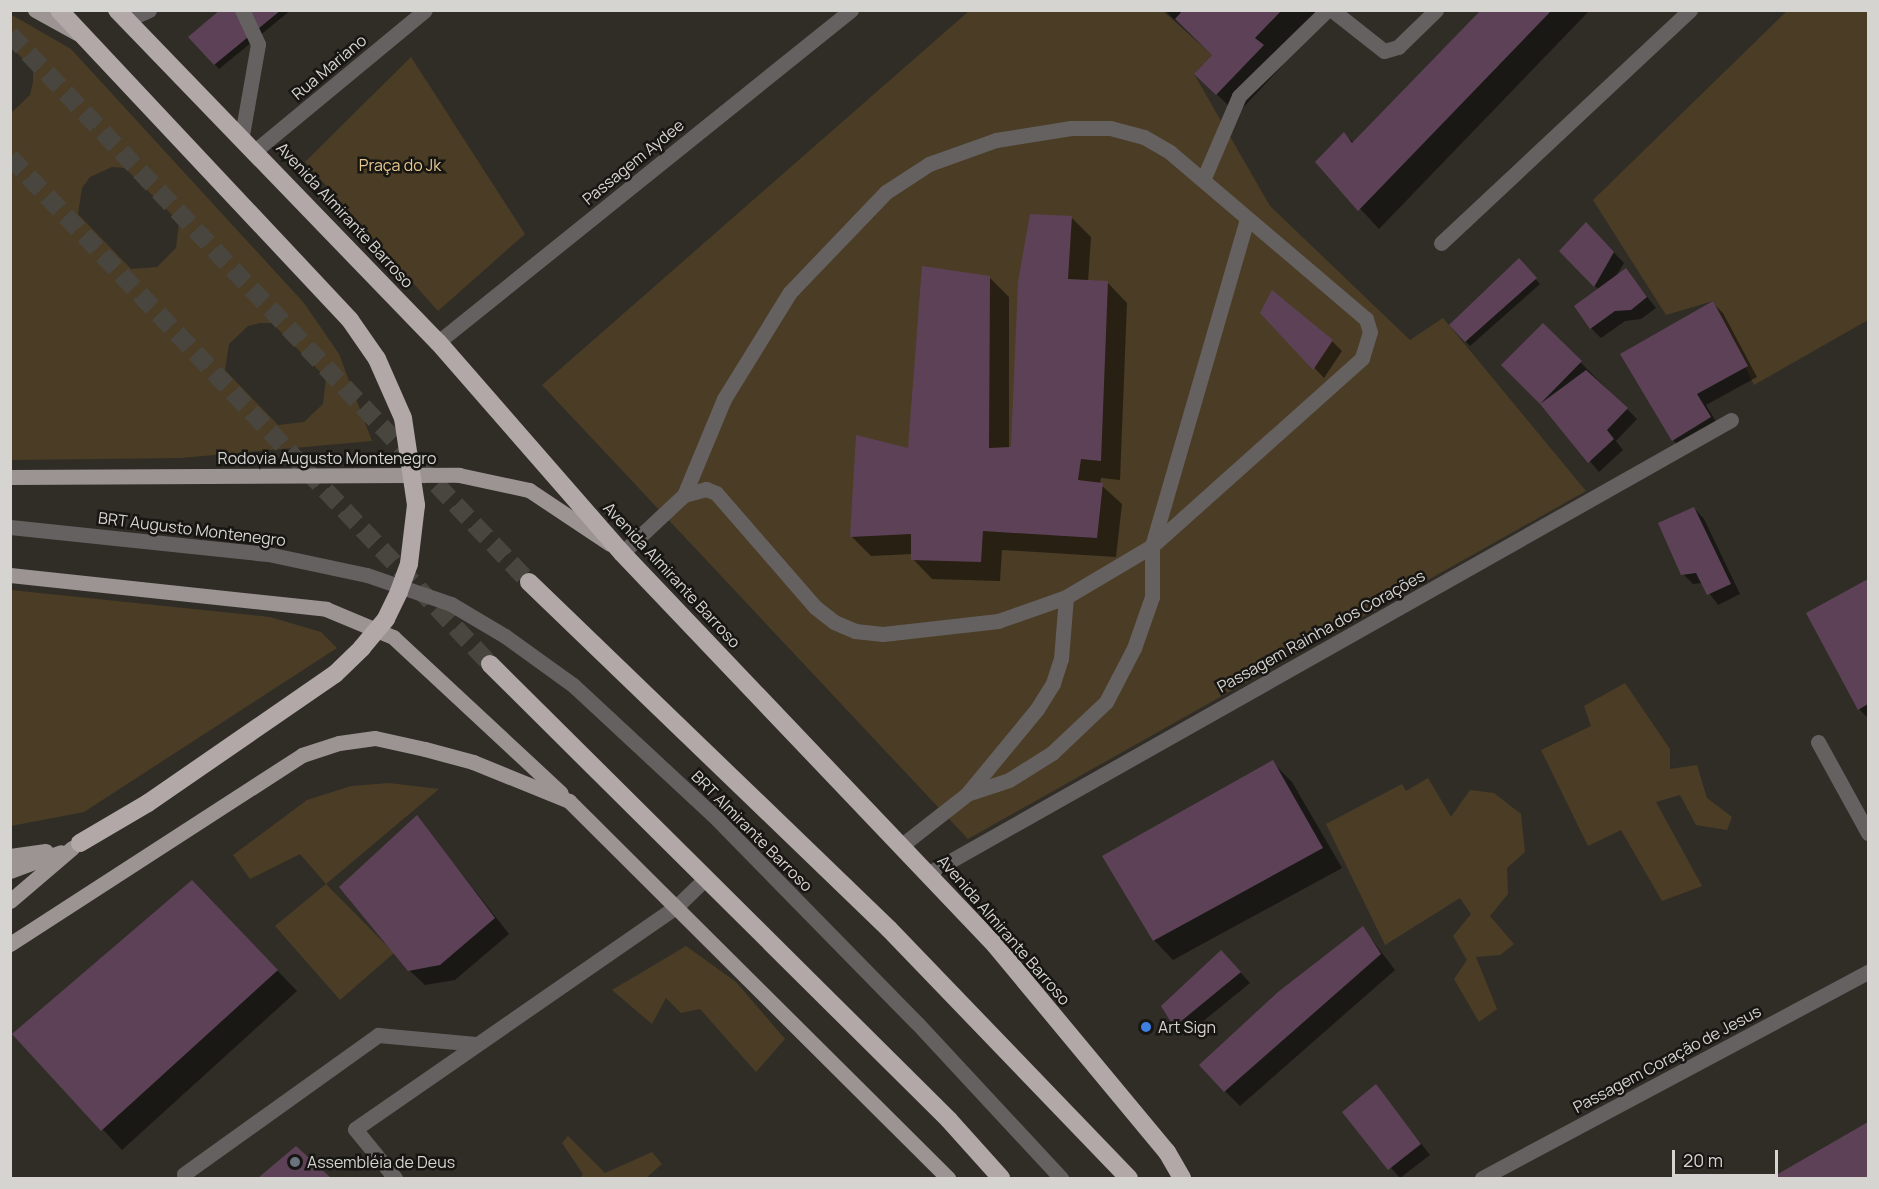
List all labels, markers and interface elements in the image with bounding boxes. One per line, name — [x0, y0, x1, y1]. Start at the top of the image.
street label: Rua Mariano — [288, 30, 370, 104]
street label: Passagem Aydee — [578, 115, 688, 209]
street label: Avenida Almirante Barroso — [272, 138, 418, 292]
park label: Praça do Jk — [359, 155, 441, 175]
street label: Rodovia Augusto Montenegro — [218, 448, 436, 468]
street label: Avenida Almirante Barroso — [599, 498, 745, 652]
street label: BRT Augusto Montenegro — [97, 508, 287, 550]
street label: Passagem Rainha dos Corações — [1214, 566, 1428, 696]
street label: BRT Almirante Barroso — [687, 766, 817, 896]
street label: Avenida Almirante Barroso — [934, 851, 1074, 1009]
street label: Passagem Coração de Jesus — [1570, 1001, 1764, 1117]
place label: Art Sign — [1158, 1017, 1216, 1037]
marker: Art Sign — [1139, 1020, 1153, 1034]
scale bar — [1675, 1138, 1782, 1176]
text: 20 m — [1683, 1148, 1723, 1172]
place label: Assembléia de Deus — [307, 1152, 455, 1172]
marker: Assembléia de Deus — [288, 1155, 302, 1169]

